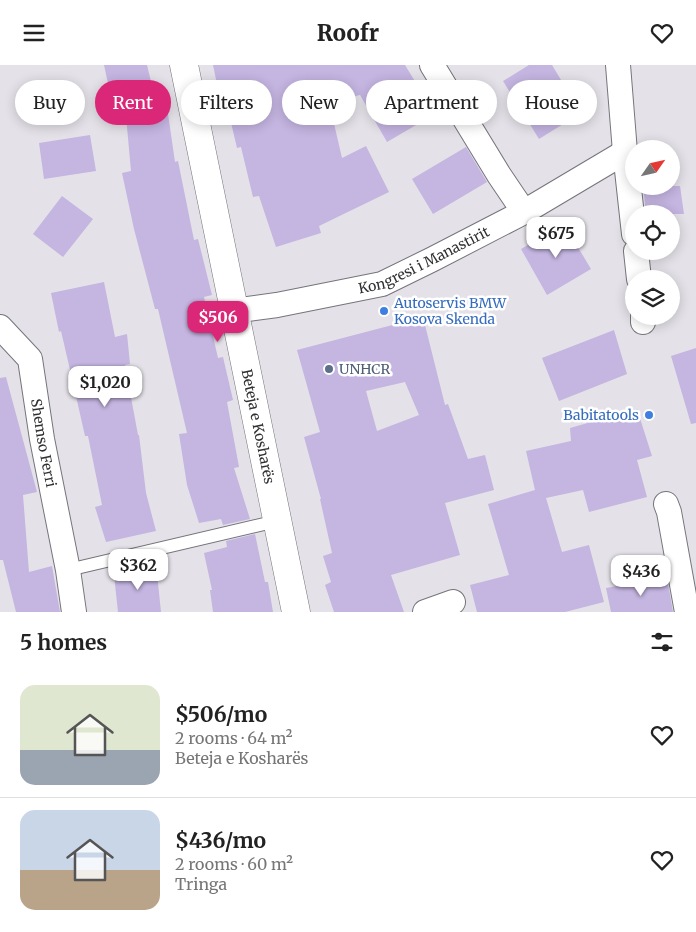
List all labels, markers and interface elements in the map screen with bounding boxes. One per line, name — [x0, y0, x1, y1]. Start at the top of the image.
icon: menu — [20, 19, 48, 47]
text: Roofr — [317, 19, 379, 47]
icon: heart — [648, 19, 676, 47]
chip: Buy — [15, 80, 85, 125]
chip: Rent — [95, 80, 171, 125]
chip: Filters — [181, 80, 272, 125]
chip: New — [282, 80, 356, 125]
chip: Apartment — [366, 80, 497, 125]
chip: House — [507, 80, 597, 125]
north arrow — [625, 140, 680, 195]
map controls — [625, 140, 680, 325]
button: locate — [625, 205, 680, 260]
pin: $675 — [526, 217, 586, 259]
street label: Kongresi i Manastirit — [357, 222, 493, 298]
text: $675 — [537, 223, 575, 243]
button: layers — [625, 270, 680, 325]
place label: Autoservis BMW Kosova Skenda — [393, 294, 507, 328]
pin: $506 — [188, 301, 248, 343]
marker: Autoservis BMW Kosova Skenda — [378, 305, 390, 317]
text: $506 — [198, 307, 238, 327]
place label: UNHCR — [339, 360, 390, 378]
marker: UNHCR — [323, 363, 335, 375]
pin: $1,020 — [64, 365, 146, 408]
street label: Beteja e Kosharës — [237, 367, 279, 486]
text: $1,020 — [79, 372, 131, 392]
street label: Shemso Ferri — [27, 398, 60, 489]
place label: Babitatools — [563, 406, 639, 424]
marker: Babitatools — [643, 409, 655, 421]
pin: $362 — [108, 549, 168, 591]
text: $362 — [119, 555, 157, 575]
pin: $436 — [611, 555, 671, 597]
text: $436 — [622, 561, 660, 581]
icon: filters — [648, 628, 676, 656]
text: 5 homes — [20, 629, 107, 656]
text: $506/mo — [175, 701, 267, 728]
icon: home — [60, 705, 120, 765]
icon: heart — [648, 721, 676, 749]
text: 2 rooms · 64 m² — [175, 728, 293, 748]
text: Beteja e Kosharës — [175, 748, 308, 768]
text: $436/mo — [175, 827, 266, 854]
icon: home — [60, 830, 120, 890]
icon: heart — [648, 846, 676, 874]
text: 2 rooms · 60 m² — [175, 854, 293, 874]
text: Tringa — [175, 874, 227, 894]

